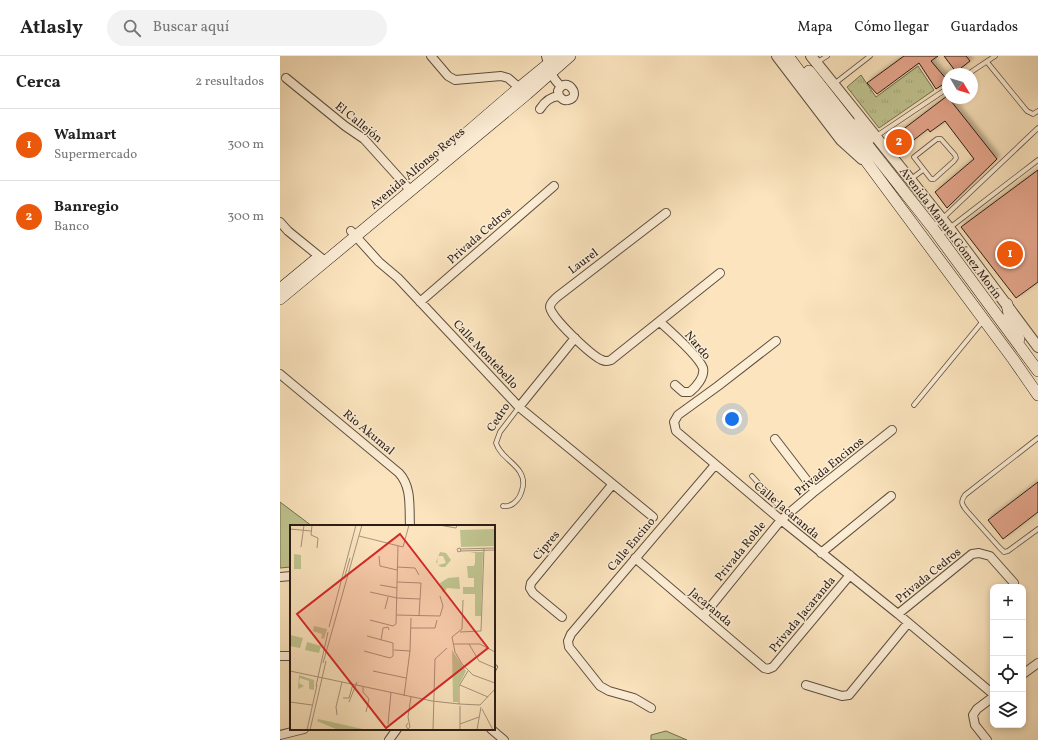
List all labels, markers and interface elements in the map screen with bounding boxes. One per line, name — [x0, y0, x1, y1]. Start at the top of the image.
search box — [107, 10, 387, 46]
text: Atlasly — [20, 15, 83, 41]
icon: search — [121, 17, 143, 39]
text: Buscar aquí — [153, 17, 229, 38]
text: Mapa — [798, 18, 833, 37]
text: Cómo llegar — [855, 18, 929, 37]
text: Guardados — [951, 18, 1018, 37]
north arrow — [942, 68, 978, 104]
text: Cerca — [16, 71, 61, 94]
text: 2 resultados — [195, 73, 264, 91]
street label: El Callejón — [331, 99, 385, 147]
street label: Avenida Alfonso Reyes — [367, 124, 469, 213]
text: Walmart — [54, 125, 117, 146]
pin: 2 — [886, 127, 912, 157]
text: 1 — [26, 136, 32, 154]
text: 300 m — [228, 136, 264, 154]
text: Supermercado — [54, 146, 137, 164]
street label: Avenida Manuel Gómez Morín — [895, 164, 1005, 303]
text: Banregio — [54, 197, 119, 218]
street label: Privada Cedros — [444, 204, 515, 268]
text: 2 — [26, 208, 32, 226]
text: 300 m — [228, 208, 264, 226]
text: Banco — [54, 218, 89, 236]
pin: 1 — [997, 239, 1023, 269]
street label: Laurel — [565, 245, 602, 278]
street label: Calle Montebello — [449, 317, 522, 393]
street label: Nardo — [680, 328, 714, 363]
street label: Cedro — [483, 400, 514, 435]
street label: Rio Akumal — [339, 407, 398, 459]
your location — [722, 409, 742, 429]
street label: Privada Encinos — [792, 434, 868, 500]
street label: Calle Jacaranda — [750, 479, 823, 543]
street label: Calle Encino — [604, 514, 659, 575]
street label: Privada Roble — [712, 518, 770, 585]
inset map — [290, 525, 495, 730]
street label: Cipres — [530, 527, 564, 564]
street label: Privada Cedros — [893, 544, 965, 607]
street label: Privada Jacaranda — [766, 573, 840, 656]
map controls — [990, 584, 1026, 728]
button: + — [990, 584, 1026, 620]
street label: Jacaranda — [685, 585, 735, 631]
button: − — [990, 620, 1026, 656]
button: locate — [990, 656, 1026, 692]
button: layers — [990, 692, 1026, 728]

